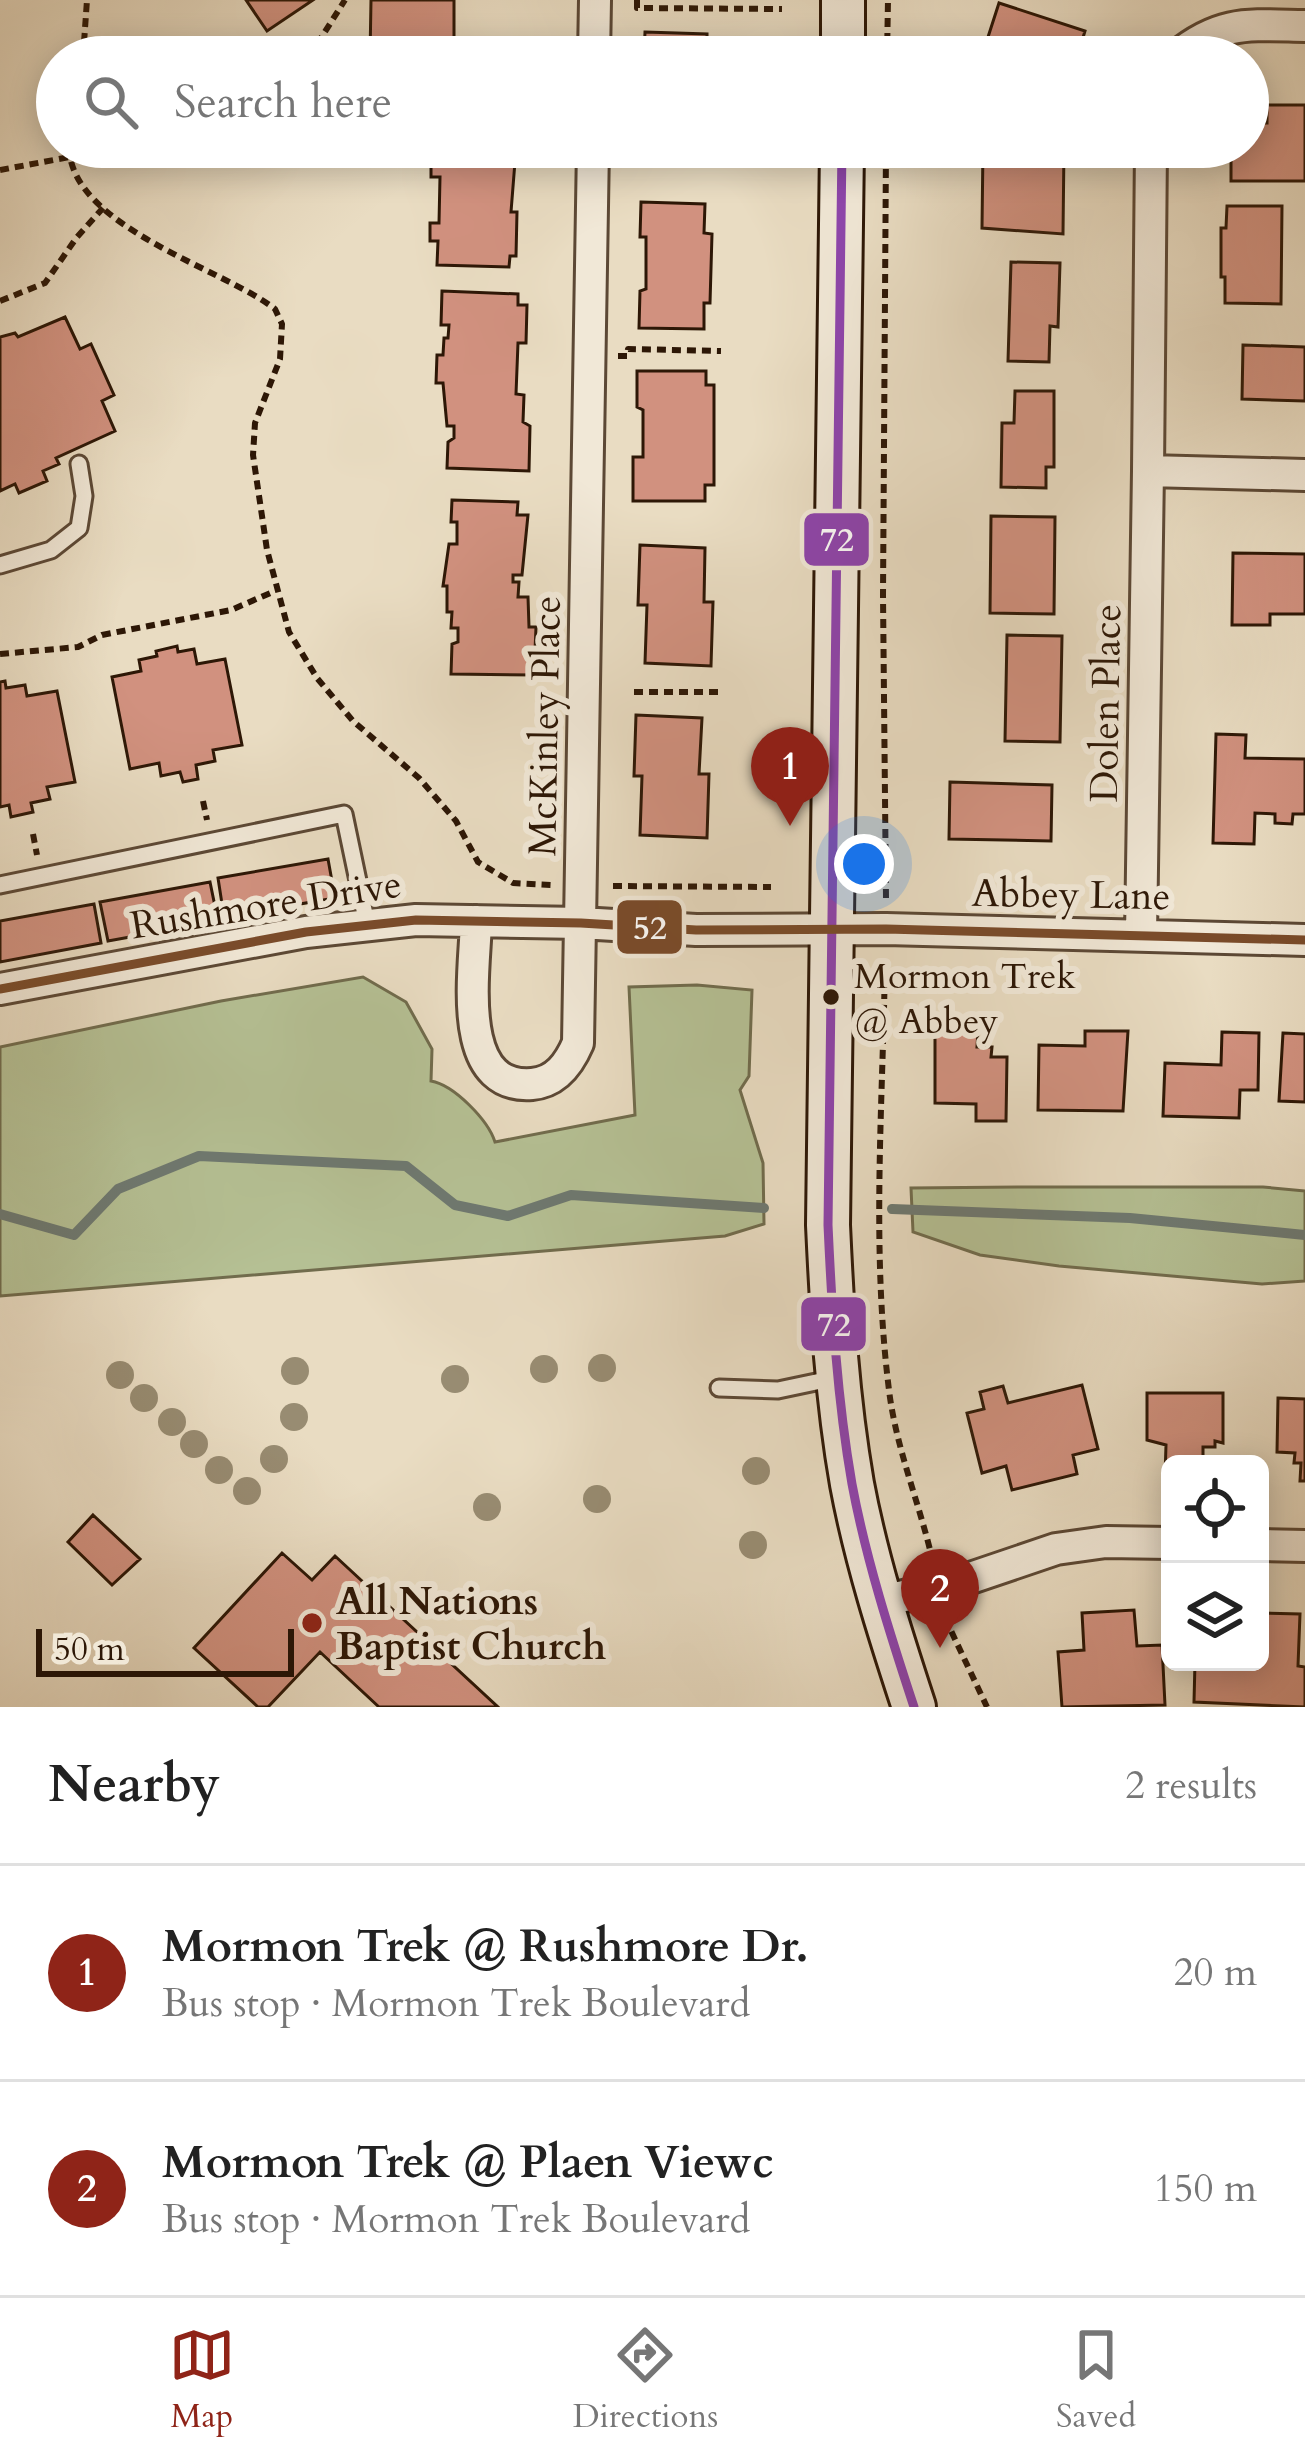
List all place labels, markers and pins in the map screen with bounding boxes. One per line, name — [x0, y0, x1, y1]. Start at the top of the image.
pin: 1 — [751, 727, 829, 826]
place label: Mormon Trek @ Abbey — [854, 952, 1076, 1046]
marker: Mormon Trek @ Abbey — [820, 986, 842, 1008]
pin: 2 — [901, 1549, 979, 1648]
place label: All Nations Baptist Church — [336, 1575, 606, 1673]
marker: All Nations Baptist Church — [299, 1610, 325, 1636]

